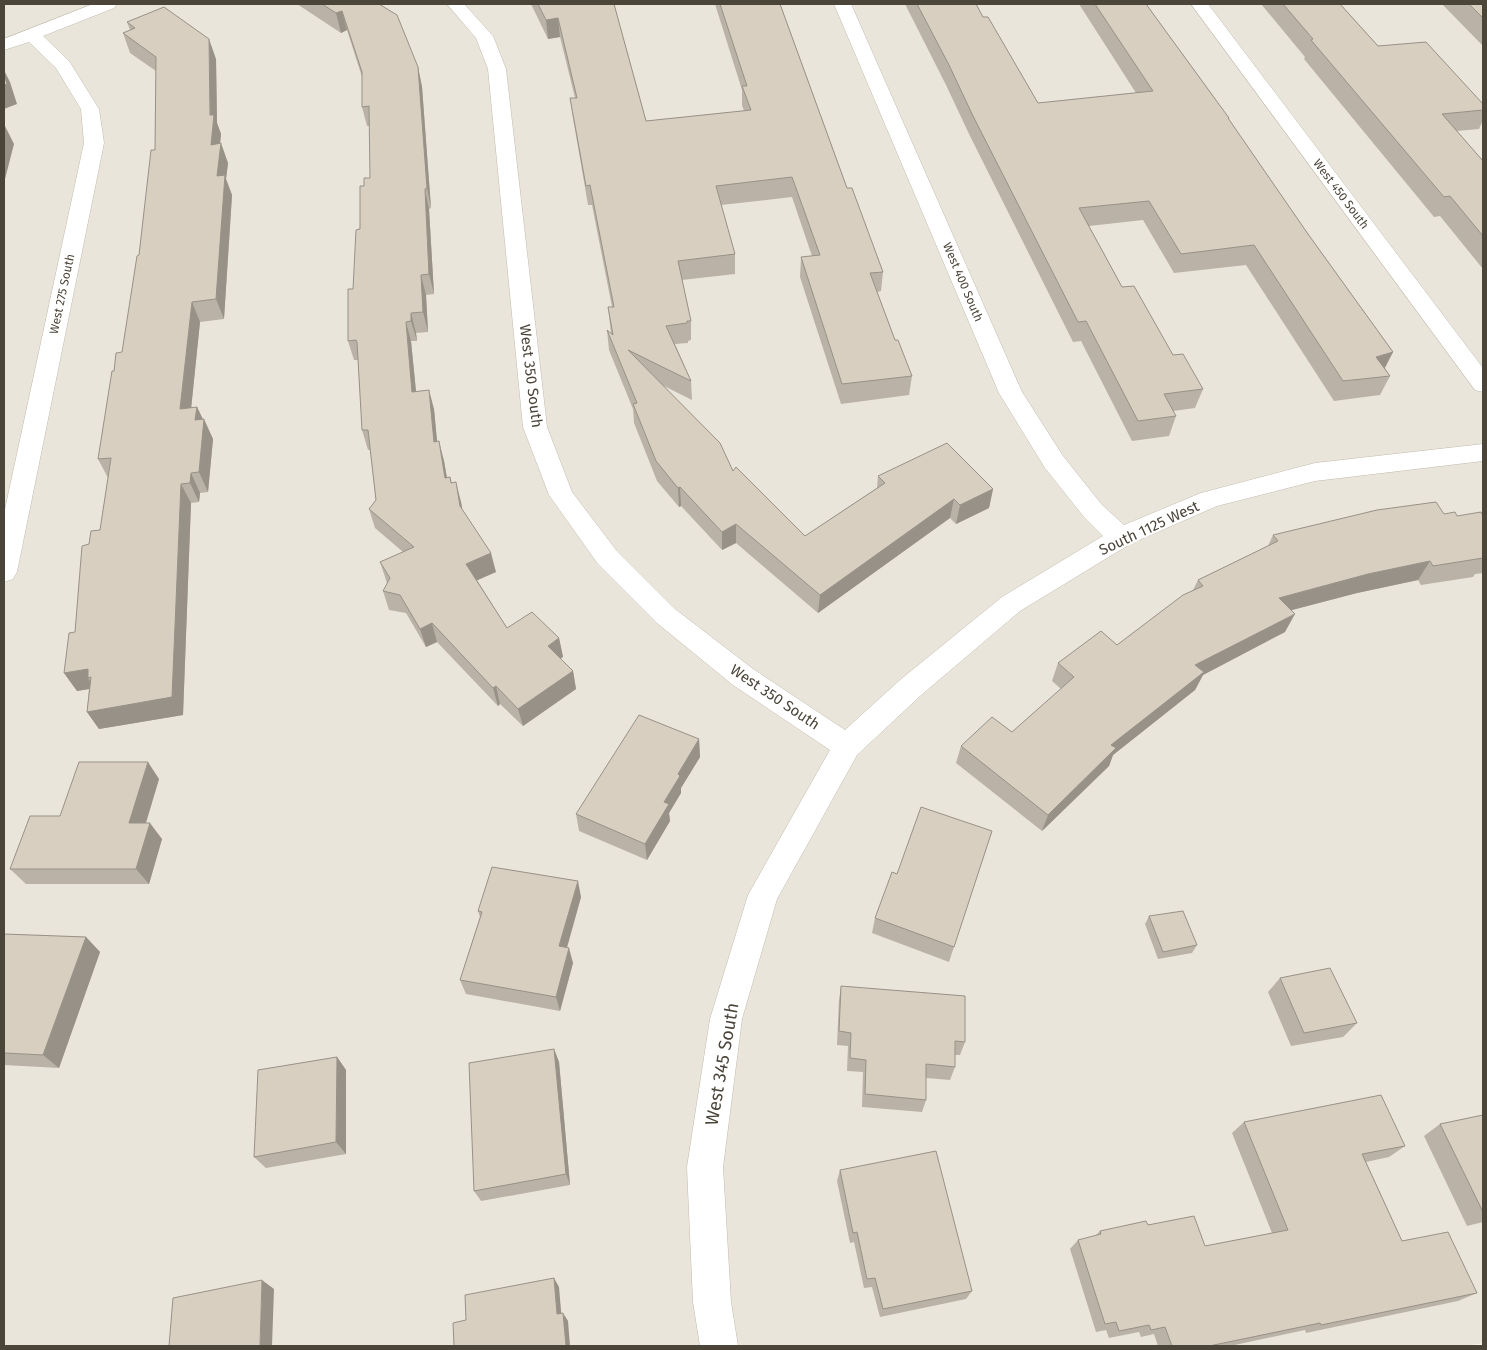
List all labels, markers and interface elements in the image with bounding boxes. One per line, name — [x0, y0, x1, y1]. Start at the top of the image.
street label: West 450 South — [1310, 156, 1372, 232]
street label: West 400 South — [940, 240, 986, 324]
street label: West 275 South — [47, 253, 77, 335]
street label: West 350 South — [516, 323, 546, 429]
street label: South 1125 West — [1096, 497, 1202, 559]
street label: West 350 South — [727, 660, 823, 734]
street label: West 345 South — [700, 1001, 744, 1127]

